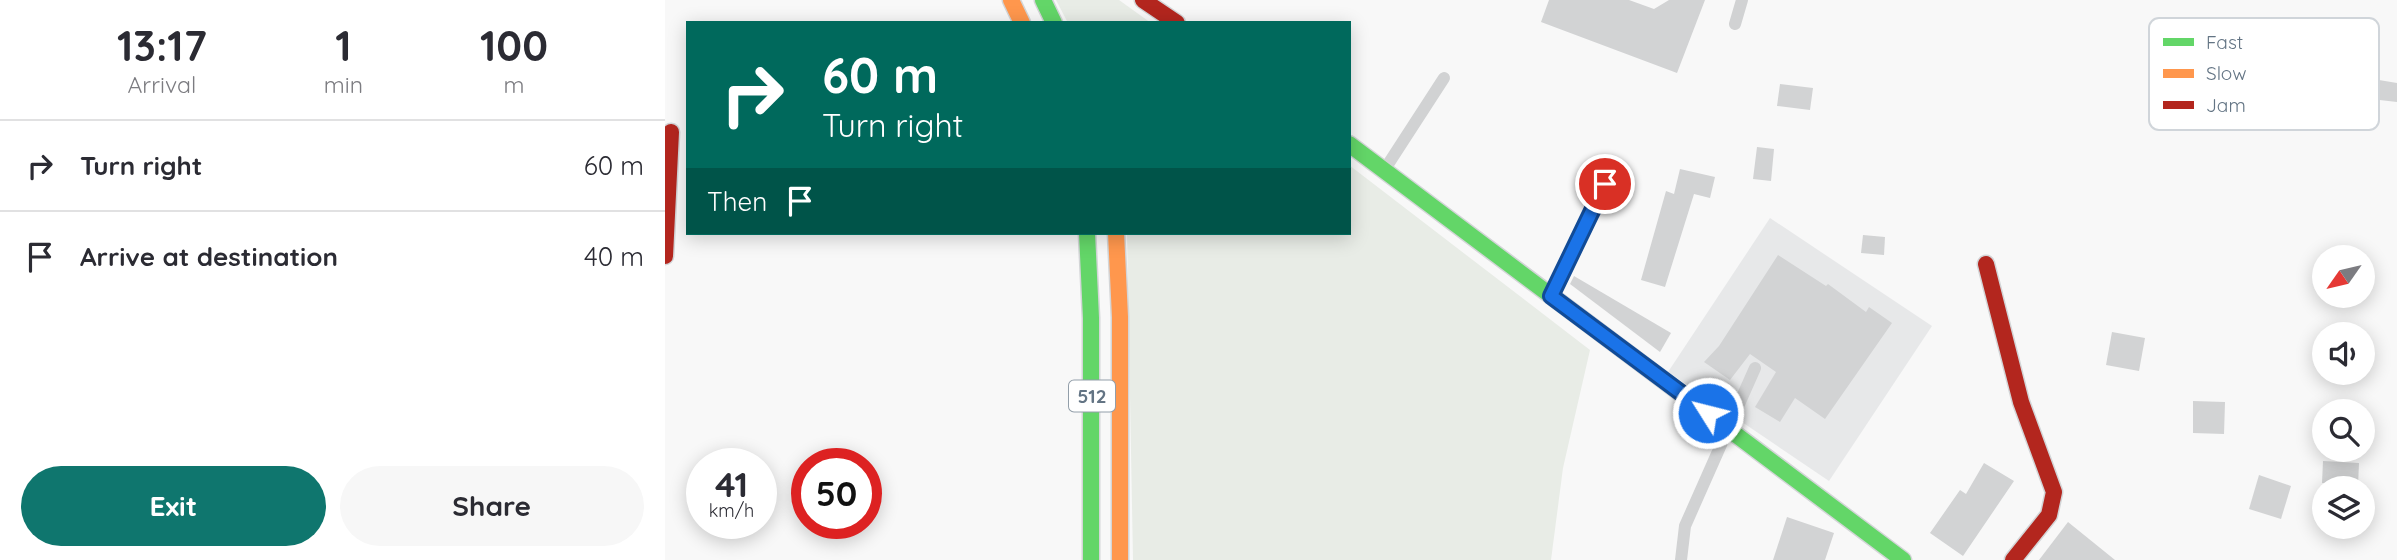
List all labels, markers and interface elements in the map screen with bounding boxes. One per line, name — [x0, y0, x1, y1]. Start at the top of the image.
legend — [2149, 18, 2379, 130]
text: 13:17 — [117, 19, 207, 72]
text: 1 — [335, 19, 352, 72]
text: 100 — [480, 19, 548, 72]
text: Fast — [2206, 30, 2243, 54]
text: 60 m — [822, 44, 938, 105]
icon: right — [707, 49, 798, 140]
text: Slow — [2206, 61, 2247, 85]
text: Arrival — [127, 70, 196, 99]
text: min — [324, 70, 363, 99]
text: m — [503, 70, 524, 99]
text: Jam — [2206, 93, 2246, 117]
text: Turn right — [822, 105, 963, 145]
icon: right — [21, 147, 59, 185]
text: Turn right — [80, 149, 202, 182]
text: 60 m — [584, 149, 644, 182]
pin — [1575, 154, 1635, 214]
icon: arrive — [1586, 165, 1624, 203]
icon: arrive — [781, 182, 819, 220]
text: Then — [707, 185, 767, 218]
icon: arrive — [21, 238, 59, 276]
text: Arrive at destination — [80, 240, 338, 273]
text: 40 m — [584, 240, 644, 273]
north arrow — [2312, 245, 2375, 308]
map controls — [2312, 245, 2375, 539]
button: sound — [2312, 322, 2375, 385]
position arrow — [1671, 376, 1745, 450]
road number: 512 — [1069, 380, 1115, 412]
button: search — [2312, 399, 2375, 462]
speed limit sign: 50 — [791, 448, 882, 539]
text: 41 — [715, 462, 748, 506]
button: Exit — [21, 466, 326, 546]
button: Share — [340, 466, 644, 546]
button: layers — [2312, 476, 2375, 539]
text: km/h — [709, 499, 754, 522]

